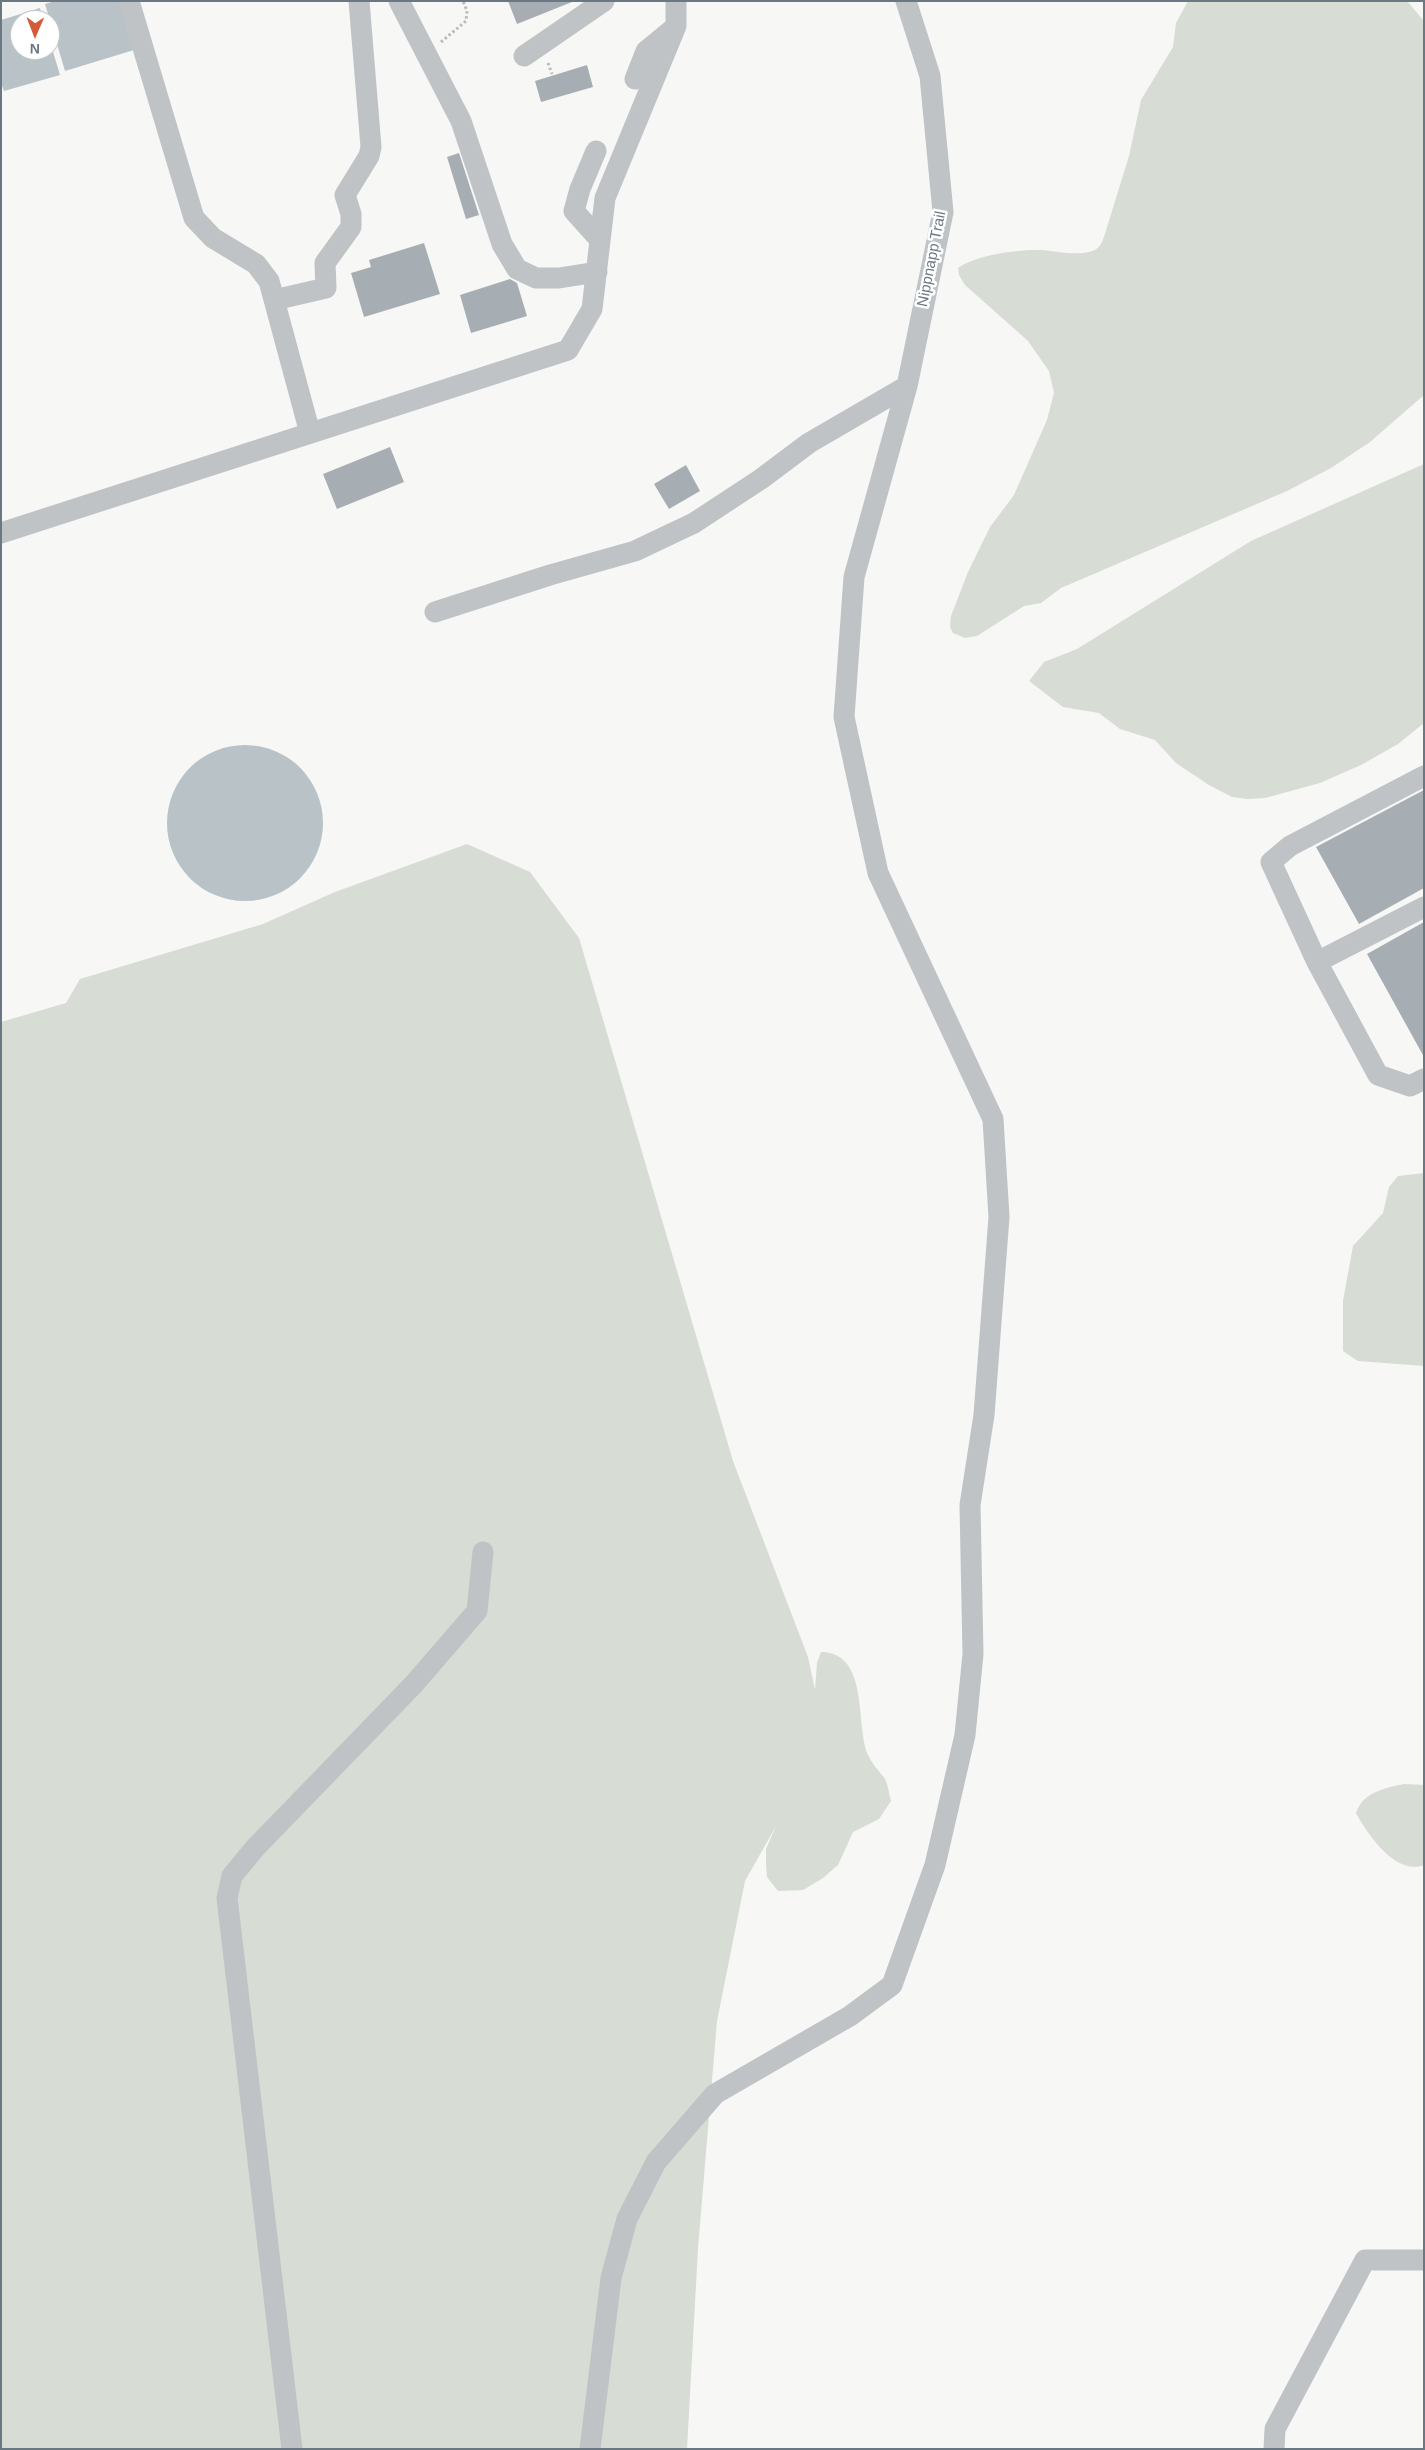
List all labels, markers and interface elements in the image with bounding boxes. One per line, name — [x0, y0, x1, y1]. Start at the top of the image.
north arrow — [10, 10, 60, 60]
text: N — [30, 41, 40, 57]
street label: Nippnapp Trail — [914, 210, 950, 308]

